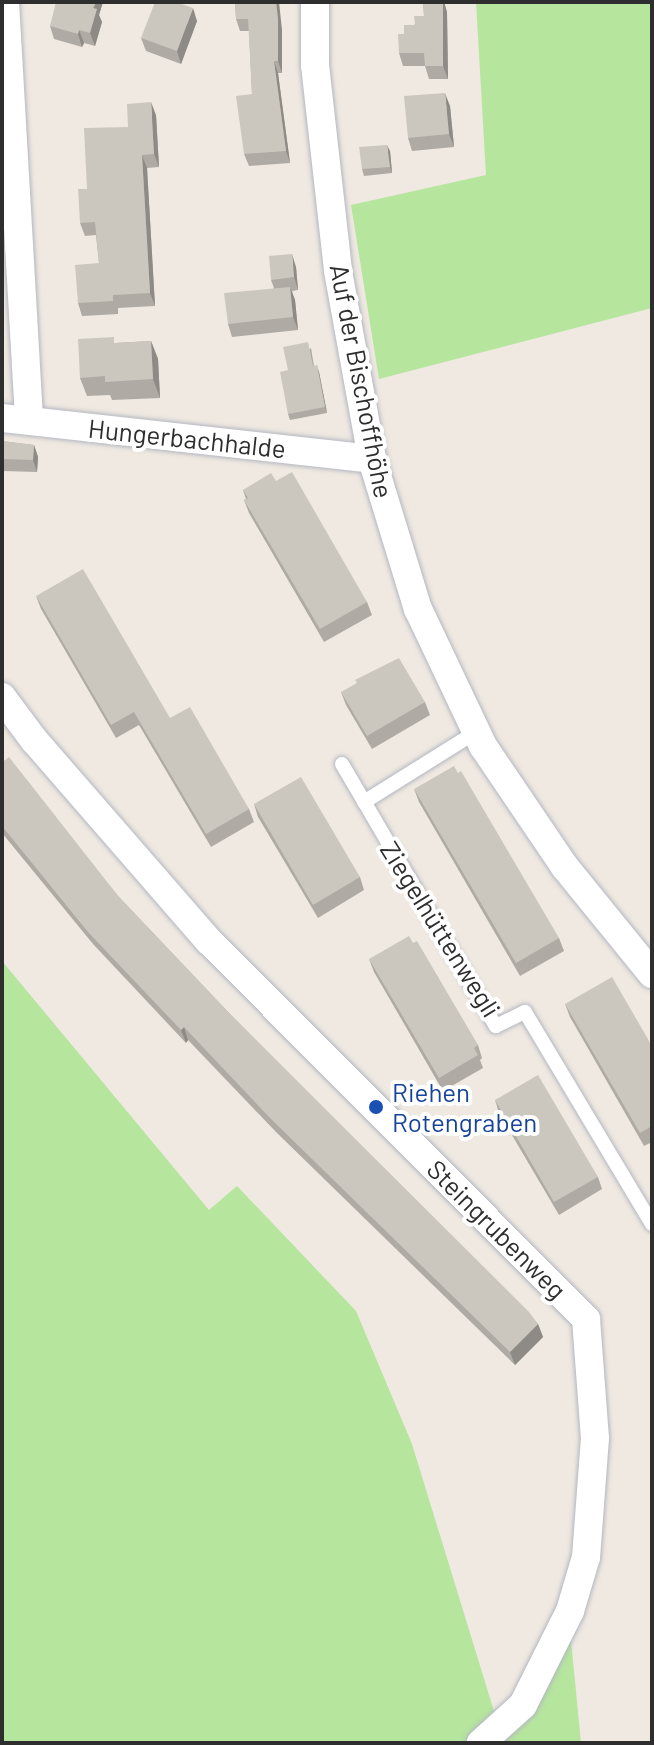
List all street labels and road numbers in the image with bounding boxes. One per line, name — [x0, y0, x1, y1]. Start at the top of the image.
street label: Auf der Bischoffhöhe — [324, 261, 400, 501]
street label: Hungerbachhalde — [87, 412, 287, 464]
street label: Ziegelhüttenwegli — [374, 835, 508, 1023]
street label: Steingrubenweg — [421, 1153, 573, 1305]

